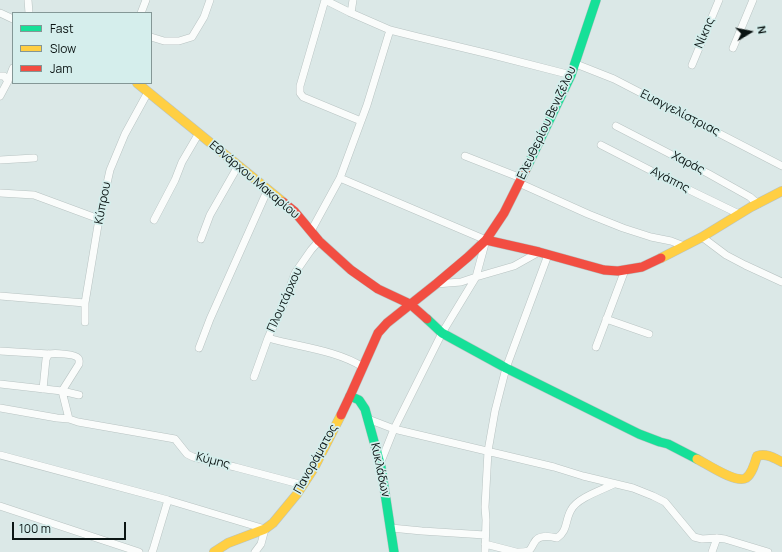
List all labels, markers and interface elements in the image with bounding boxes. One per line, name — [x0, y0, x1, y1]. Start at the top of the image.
legend — [12, 12, 152, 84]
north arrow — [730, 12, 770, 52]
street label: Νίκης — [692, 15, 718, 51]
text: Fast — [50, 20, 74, 37]
text: N — [754, 25, 770, 35]
text: Slow — [50, 40, 76, 57]
text: Jam — [50, 60, 72, 77]
street label: Ελευθερίου Βενιζέλου — [514, 64, 580, 182]
street label: Ευαγγελίστριας — [638, 87, 722, 139]
street label: Εθνάρχου Μακαρίου — [206, 138, 302, 222]
street label: Χαράς — [669, 149, 707, 177]
street label: Αγάπης — [648, 164, 692, 196]
street label: Κύπρου — [92, 181, 114, 225]
street label: Πλουτάρχου — [264, 266, 306, 334]
street label: Πανοράματος — [291, 422, 341, 496]
street label: Κυκλάδων — [367, 442, 393, 498]
street label: Κύμης — [194, 450, 232, 472]
scale bar — [14, 514, 128, 540]
text: 100 m — [19, 520, 51, 537]

